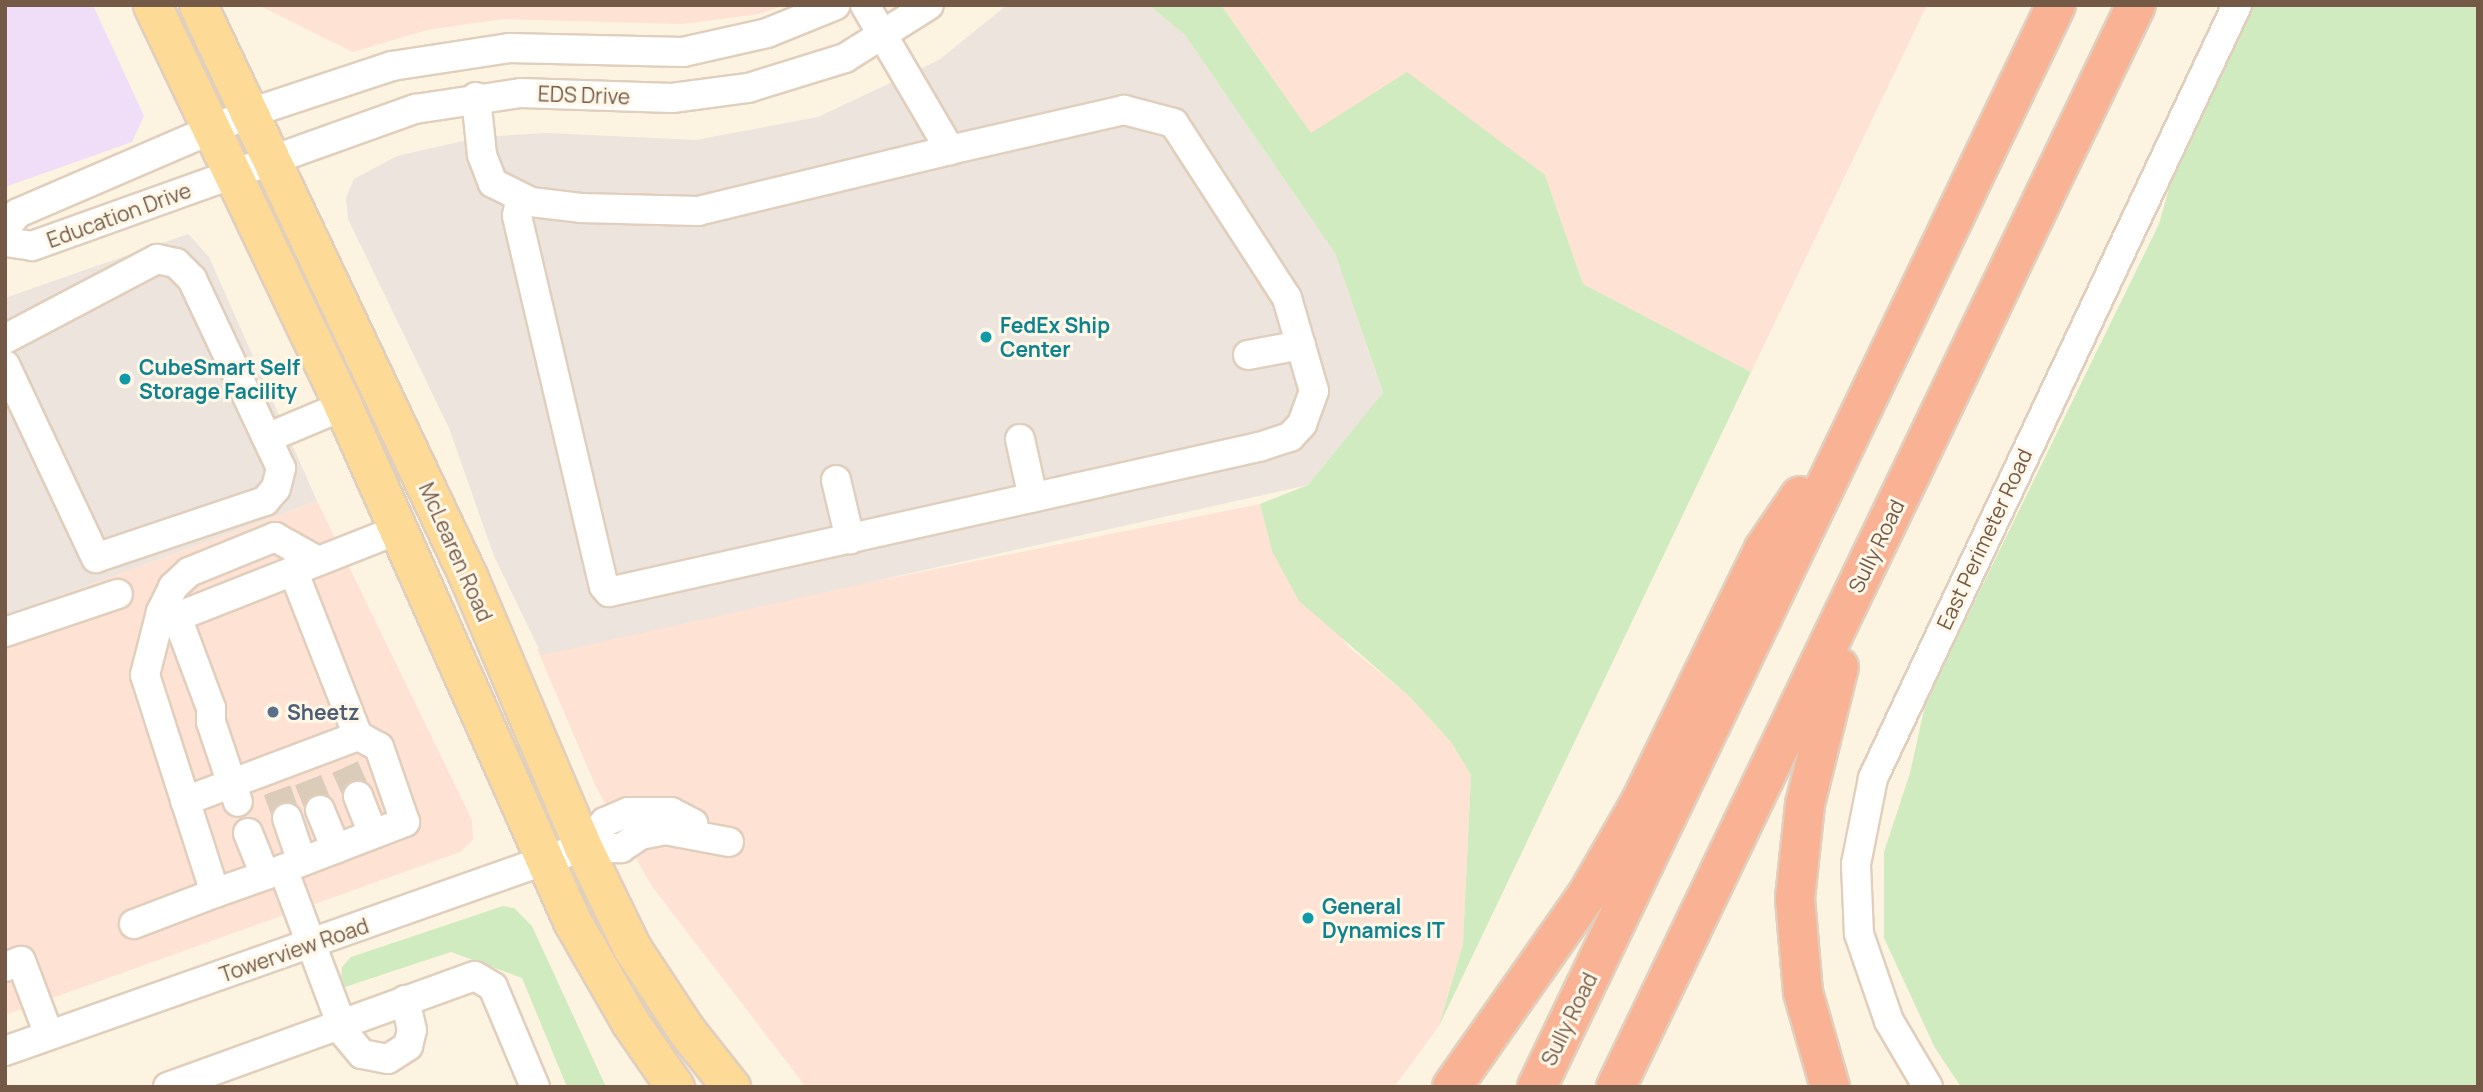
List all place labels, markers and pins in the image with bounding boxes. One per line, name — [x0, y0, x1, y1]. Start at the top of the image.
place label: FedEx Ship Center — [1000, 312, 1110, 362]
marker: FedEx Ship Center — [978, 329, 994, 345]
place label: CubeSmart Self Storage Facility — [139, 354, 300, 404]
marker: CubeSmart Self Storage Facility — [117, 371, 133, 387]
place label: Sheetz — [287, 699, 360, 725]
marker: Sheetz — [265, 704, 281, 720]
place label: General Dynamics IT — [1322, 893, 1445, 943]
marker: General Dynamics IT — [1300, 910, 1316, 926]

